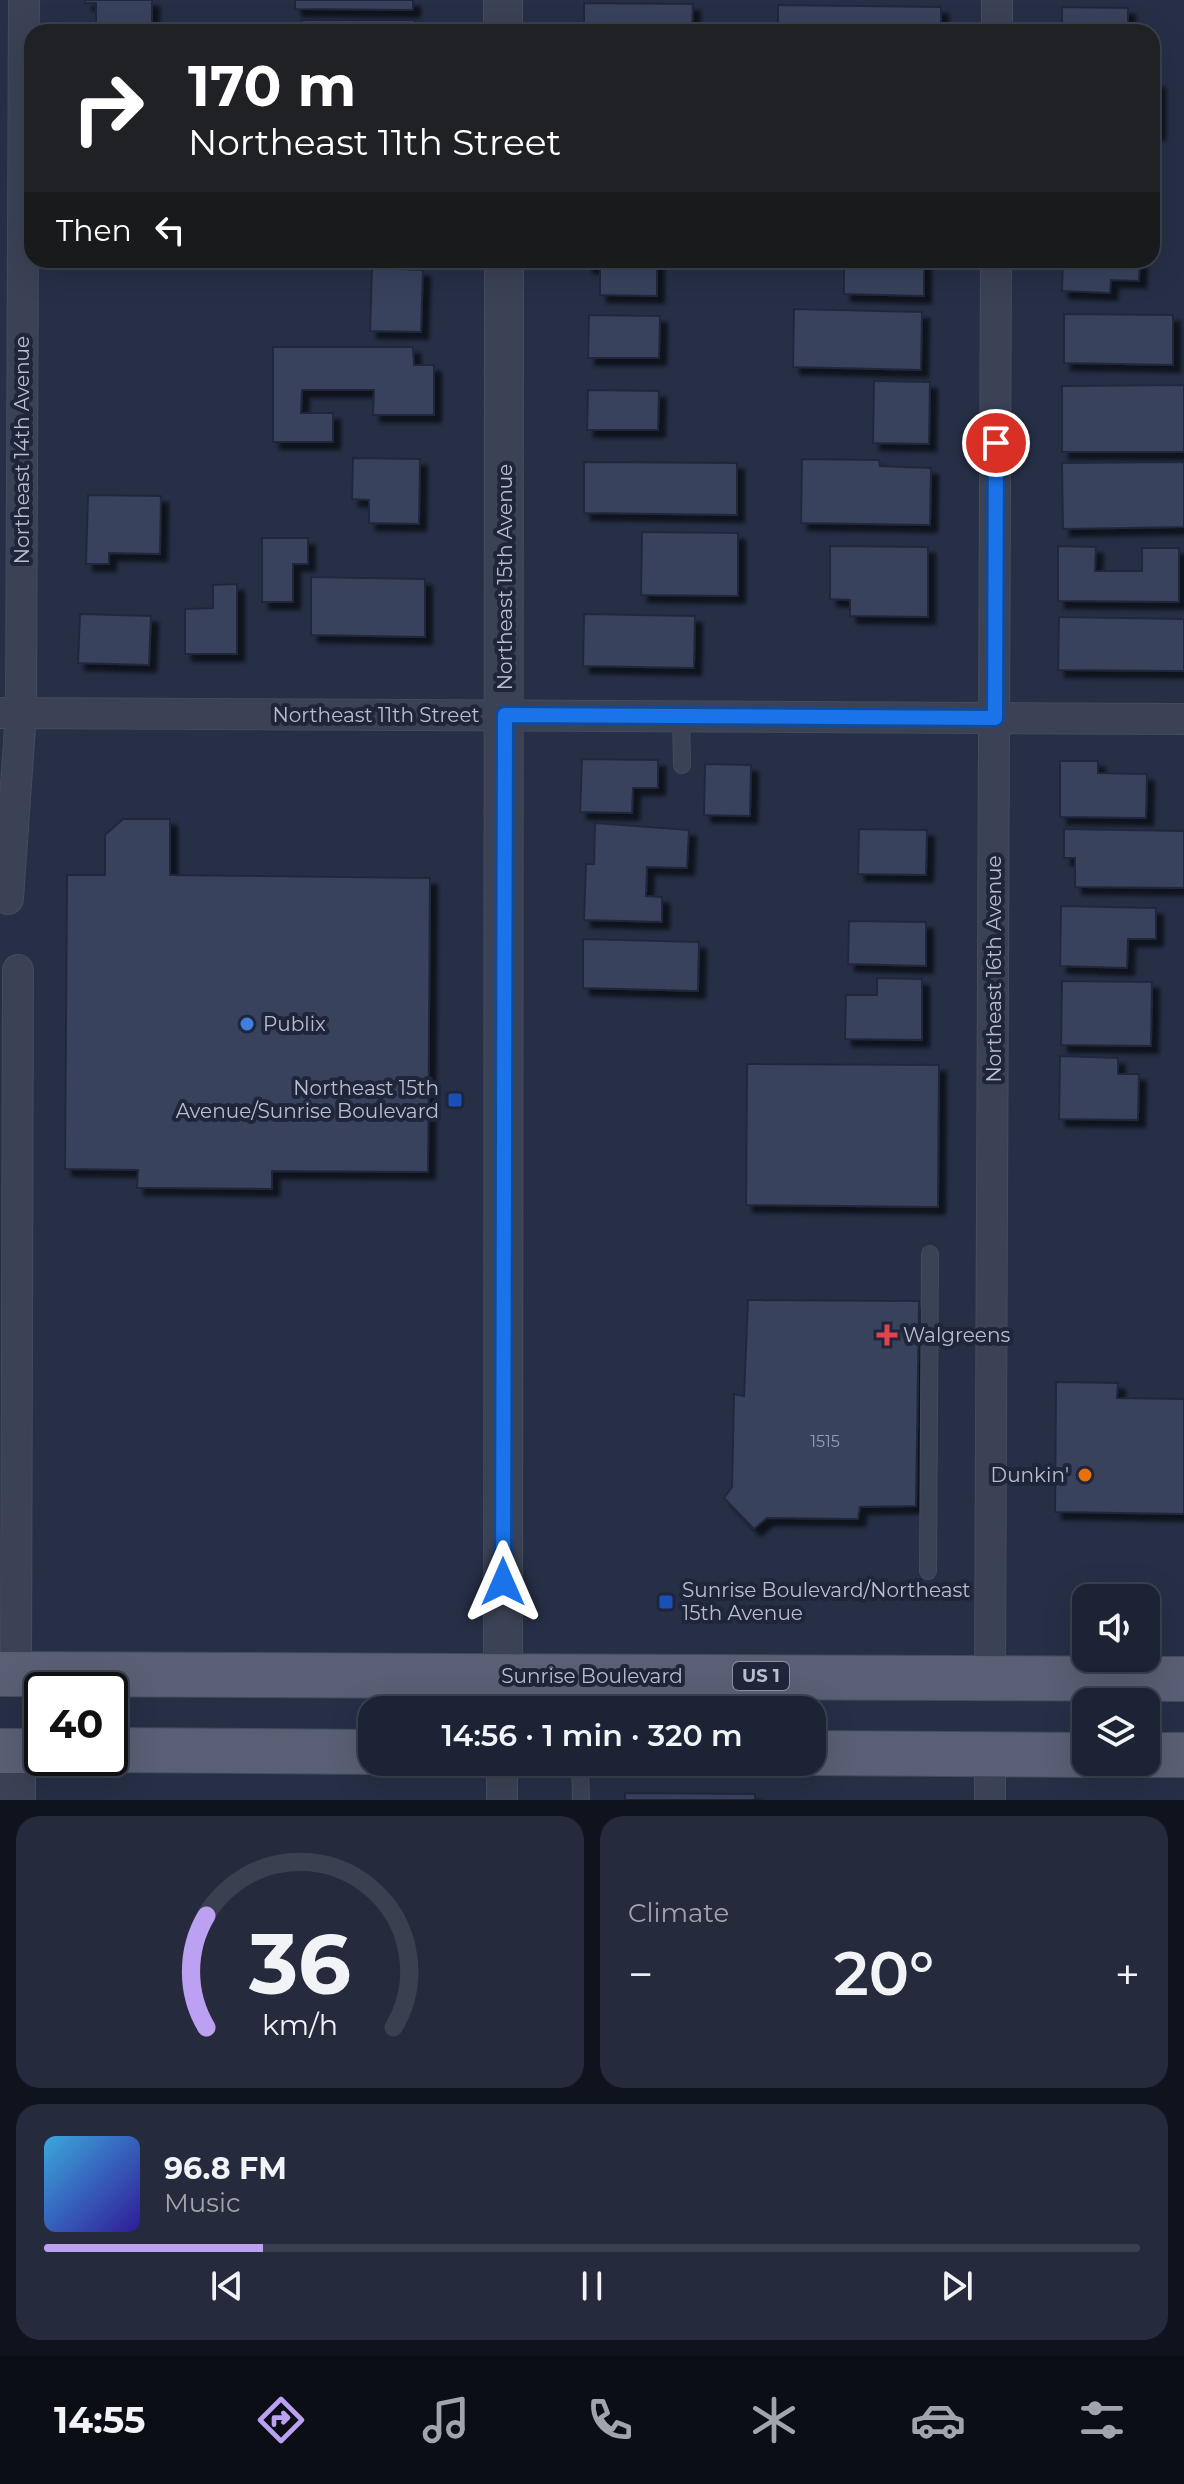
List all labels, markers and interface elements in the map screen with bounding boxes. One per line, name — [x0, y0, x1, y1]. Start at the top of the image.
text: 170 m — [188, 52, 356, 120]
icon: right — [56, 56, 160, 160]
text: Northeast 11th Street — [188, 120, 561, 164]
icon: left — [148, 208, 192, 252]
text: Then — [56, 212, 132, 249]
street label: Northeast 14th Avenue — [10, 336, 34, 564]
pin — [962, 409, 1030, 477]
icon: arrive — [974, 421, 1018, 465]
street label: Northeast 15th Avenue — [493, 464, 517, 690]
street label: Northeast 11th Street — [272, 703, 480, 727]
street label: Northeast 16th Avenue — [982, 855, 1006, 1083]
place label: Publix — [263, 1012, 326, 1036]
marker: Publix — [238, 1015, 256, 1033]
place label: Northeast 15th Avenue/Sunrise Boulevard — [176, 1076, 439, 1123]
marker: Northeast 15th Avenue/Sunrise Boulevard — [446, 1091, 464, 1109]
place label: Walgreens — [903, 1323, 1010, 1347]
marker: Walgreens — [878, 1326, 896, 1344]
house number: 1515 — [810, 1432, 840, 1451]
place label: Dunkin' — [991, 1463, 1069, 1487]
marker: Dunkin' — [1076, 1466, 1094, 1484]
position arrow — [461, 1540, 545, 1624]
place label: Sunrise Boulevard/Northeast 15th Avenue — [682, 1578, 970, 1625]
map controls — [1072, 1584, 1160, 1776]
button: sound — [1072, 1584, 1160, 1672]
marker: Sunrise Boulevard/Northeast 15th Avenue — [657, 1593, 675, 1611]
road number: US 1 — [733, 1662, 789, 1690]
street label: Sunrise Boulevard — [501, 1664, 683, 1688]
speed limit sign: 40 — [24, 1672, 128, 1776]
button: layers — [1072, 1688, 1160, 1776]
text: 14:56 · 1 min · 320 m — [441, 1717, 743, 1754]
text: Climate — [628, 1897, 729, 1929]
text: 36 — [248, 1913, 351, 2015]
text: 20° — [834, 1937, 934, 2010]
text: − — [628, 1947, 653, 2001]
text: + — [1115, 1947, 1140, 2001]
text: km/h — [262, 2007, 338, 2042]
text: 96.8 FM — [164, 2150, 287, 2187]
text: Music — [164, 2187, 241, 2219]
icon: previous — [205, 2264, 249, 2308]
icon: pause — [570, 2264, 614, 2308]
icon: next — [935, 2264, 979, 2308]
icon: directions — [253, 2392, 309, 2448]
icon: music — [418, 2392, 474, 2448]
icon: phone — [582, 2392, 638, 2448]
icon: climate — [746, 2392, 802, 2448]
icon: car — [910, 2392, 966, 2448]
icon: filters — [1074, 2392, 1130, 2448]
text: 14:55 — [54, 2398, 145, 2442]

